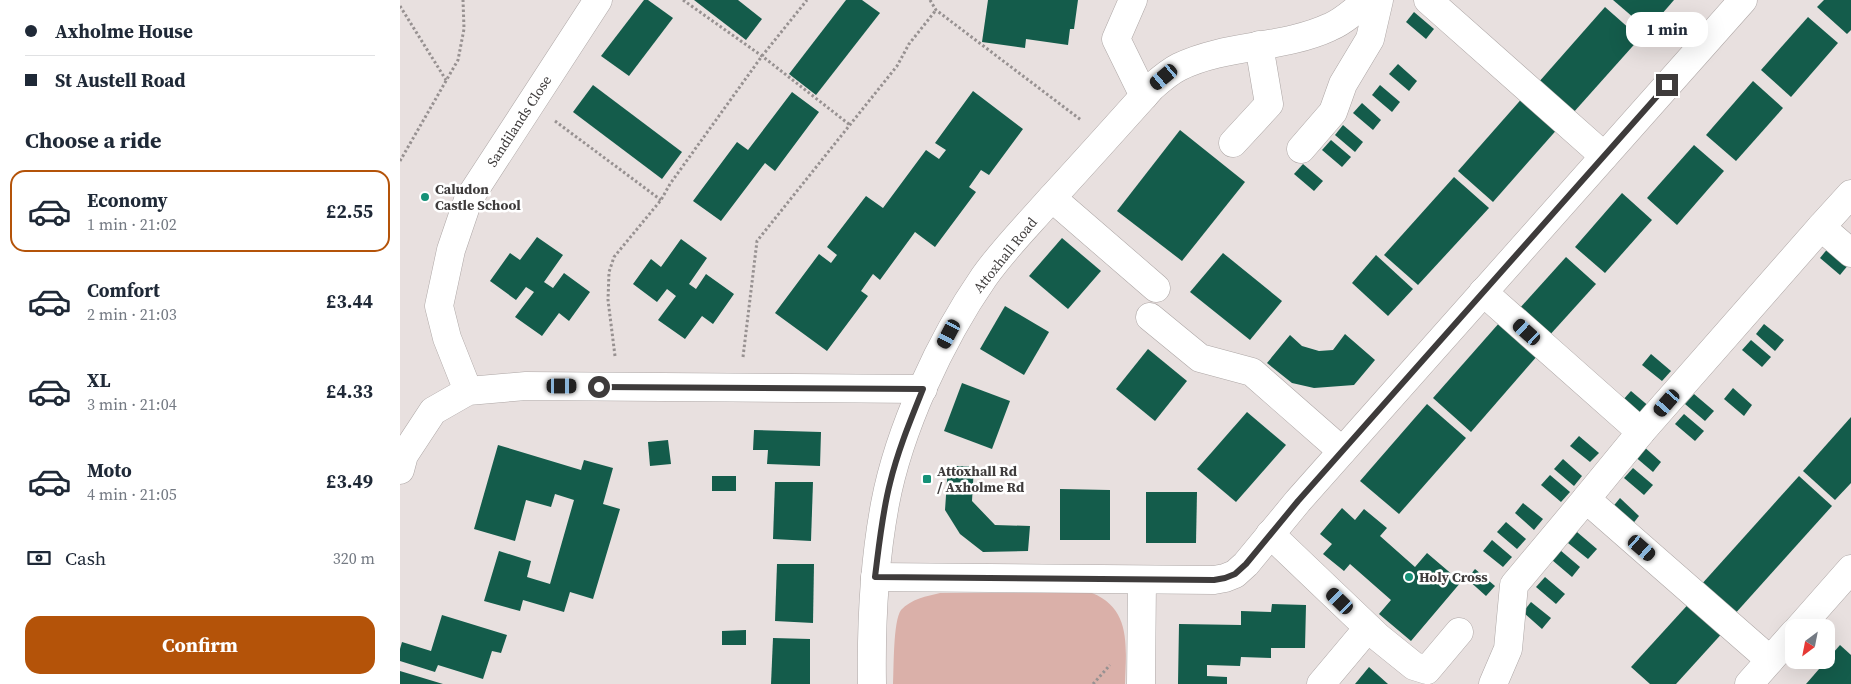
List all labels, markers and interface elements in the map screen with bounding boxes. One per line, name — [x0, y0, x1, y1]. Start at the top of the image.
callout: 1 min — [1626, 12, 1708, 48]
text: Axholme House — [55, 18, 193, 44]
text: 1 min — [1646, 18, 1688, 40]
car — [1147, 62, 1180, 92]
text: St Austell Road — [55, 67, 186, 93]
street label: Sandilands Close — [482, 71, 556, 171]
route end — [1656, 74, 1678, 96]
text: Choose a ride — [25, 125, 162, 155]
place label: Caludon Castle School — [435, 179, 521, 215]
text: Economy — [87, 187, 168, 213]
icon: car — [27, 189, 72, 234]
marker: Caludon Castle School — [419, 191, 431, 203]
text: £2.55 — [326, 198, 373, 224]
text: 1 min · 21:02 — [87, 213, 177, 235]
street label: Attoxhall Road — [968, 213, 1042, 297]
text: Comfort — [87, 277, 160, 303]
icon: car — [27, 279, 72, 324]
text: £3.44 — [326, 288, 373, 314]
text: 2 min · 21:03 — [87, 303, 177, 325]
car — [1510, 316, 1543, 348]
car — [935, 317, 962, 351]
text: XL — [87, 367, 110, 393]
icon: car — [27, 369, 72, 414]
route start — [588, 376, 610, 398]
text: £4.33 — [326, 378, 373, 404]
car — [547, 379, 577, 394]
car — [1651, 387, 1682, 419]
text: 3 min · 21:04 — [87, 393, 177, 415]
text: Moto — [87, 457, 132, 483]
icon: car — [27, 459, 72, 504]
place label: Attoxhall Rd / Axholme Rd — [937, 461, 1025, 497]
text: £3.49 — [326, 468, 373, 494]
marker: Attoxhall Rd / Axholme Rd — [921, 473, 933, 485]
text: 4 min · 21:05 — [87, 483, 177, 505]
car — [1625, 532, 1658, 564]
icon: cash — [25, 544, 53, 572]
text: Cash — [65, 545, 106, 571]
text: 320 m — [333, 547, 375, 569]
place label: Holy Cross — [1419, 567, 1488, 587]
marker: Holy Cross — [1403, 571, 1415, 583]
car — [1324, 585, 1356, 617]
button: Confirm — [25, 616, 375, 674]
north arrow — [1785, 619, 1835, 669]
map controls — [1785, 619, 1835, 669]

